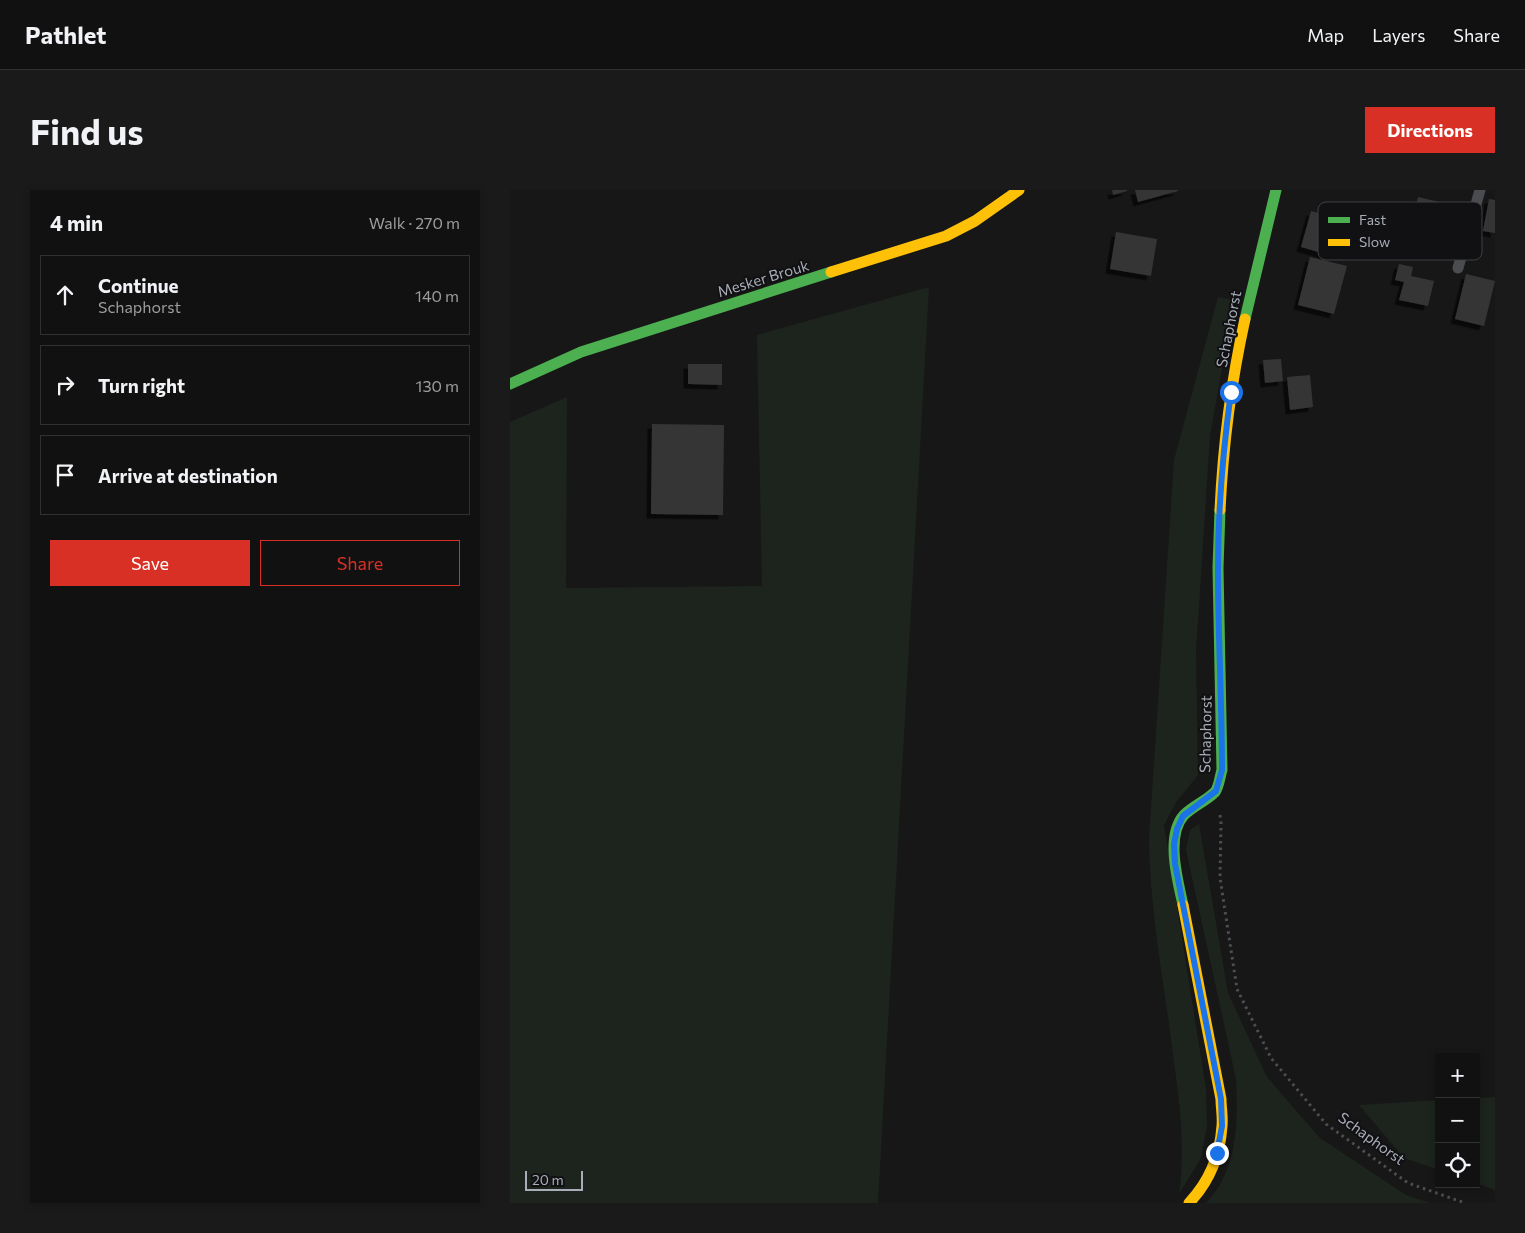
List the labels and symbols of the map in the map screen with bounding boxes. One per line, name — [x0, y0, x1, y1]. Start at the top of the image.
legend — [1318, 202, 1482, 260]
text: Fast — [1359, 211, 1386, 228]
text: Slow — [1359, 233, 1390, 250]
street label: Mesker Brouk — [715, 256, 811, 300]
street label: Schaphorst — [1212, 289, 1244, 369]
route start — [1220, 381, 1243, 404]
street label: Schaphorst — [1195, 695, 1215, 773]
street label: Schaphorst — [1335, 1108, 1409, 1168]
route end — [1206, 1142, 1229, 1165]
scale bar — [525, 1168, 582, 1191]

